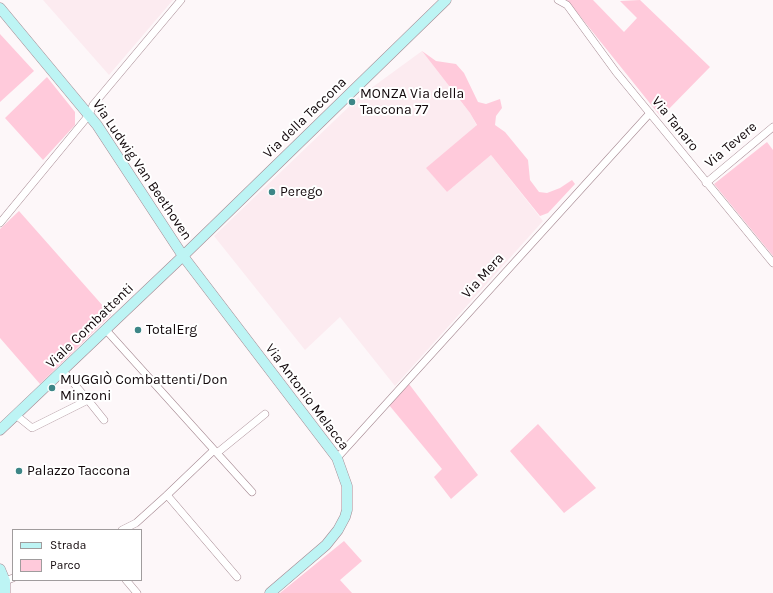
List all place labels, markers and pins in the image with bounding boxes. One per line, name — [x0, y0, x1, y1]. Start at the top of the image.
place label: MONZA Via della Taccona 77 — [360, 86, 464, 118]
marker: MONZA Via della Taccona 77 — [347, 97, 357, 107]
place label: Perego — [280, 184, 323, 200]
marker: Perego — [267, 187, 277, 197]
place label: TotalErg — [146, 322, 197, 338]
marker: TotalErg — [133, 325, 143, 335]
place label: MUGGIÒ Combattenti/Don Minzoni — [60, 372, 228, 404]
marker: MUGGIÒ Combattenti/Don Minzoni — [47, 383, 57, 393]
place label: Palazzo Taccona — [27, 463, 130, 479]
marker: Palazzo Taccona — [14, 466, 24, 476]

